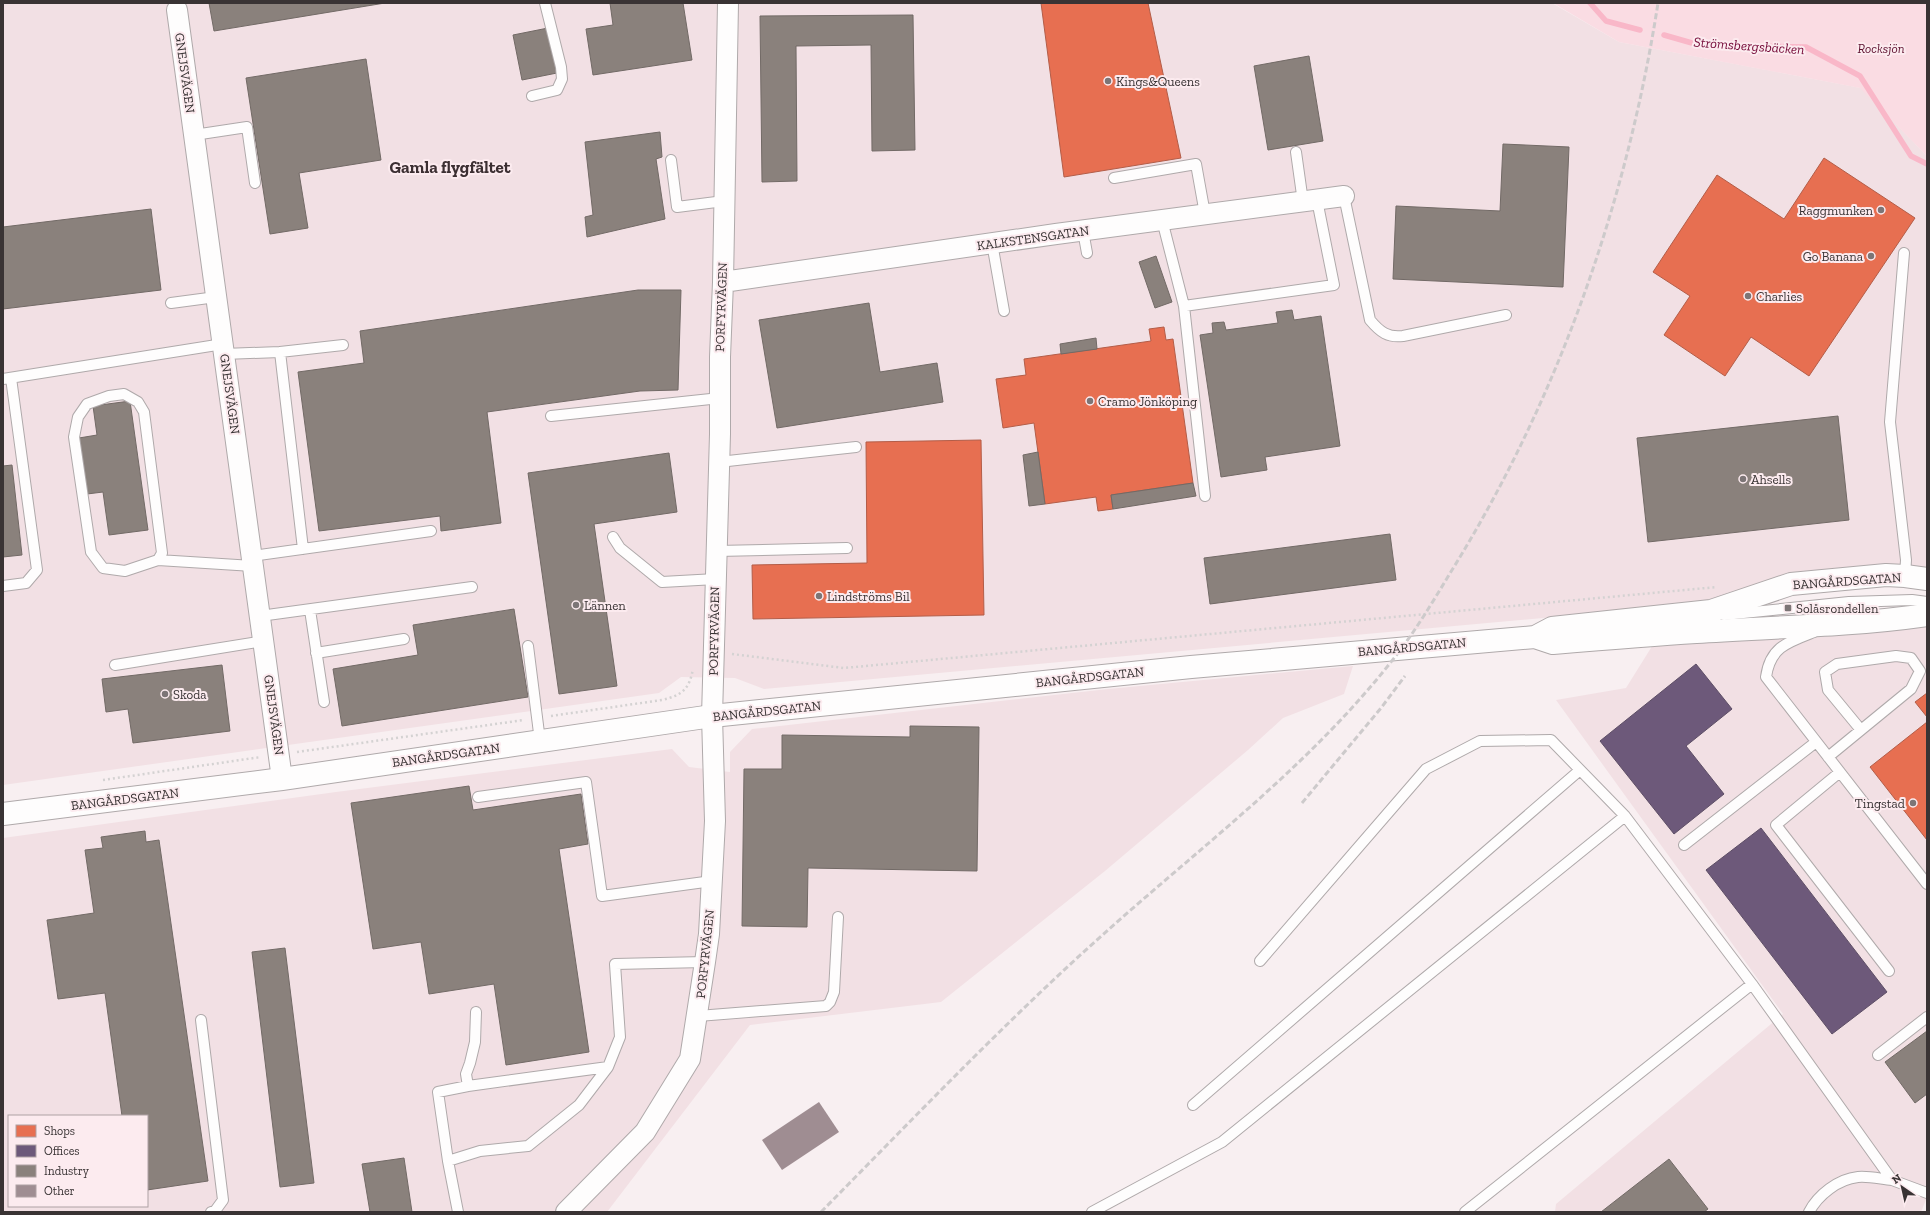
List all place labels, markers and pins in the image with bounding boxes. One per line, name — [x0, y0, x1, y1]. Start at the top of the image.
place label: Kings&Queens — [1116, 74, 1200, 89]
marker: Kings&Queens — [1103, 76, 1113, 86]
place label: Raggmunken — [1798, 203, 1874, 218]
marker: Raggmunken — [1876, 205, 1886, 215]
place label: Go Banana — [1803, 249, 1864, 264]
marker: Go Banana — [1866, 251, 1876, 261]
place label: Charlies — [1756, 289, 1803, 304]
marker: Charlies — [1743, 291, 1753, 301]
place label: Cramo Jönköping — [1098, 394, 1197, 409]
marker: Cramo Jönköping — [1085, 396, 1095, 406]
place label: Ahsells — [1751, 472, 1791, 487]
marker: Ahsells — [1738, 474, 1748, 484]
place label: Lindströms Bil — [827, 589, 910, 604]
marker: Lindströms Bil — [814, 591, 824, 601]
place label: Lännen — [584, 598, 626, 613]
marker: Lännen — [571, 600, 581, 610]
place label: Solåsrondellen — [1796, 601, 1879, 616]
marker: Solåsrondellen — [1783, 603, 1793, 613]
place label: Skoda — [173, 687, 207, 702]
marker: Skoda — [160, 689, 170, 699]
place label: Tingstad — [1855, 796, 1905, 811]
marker: Tingstad — [1908, 798, 1918, 808]

